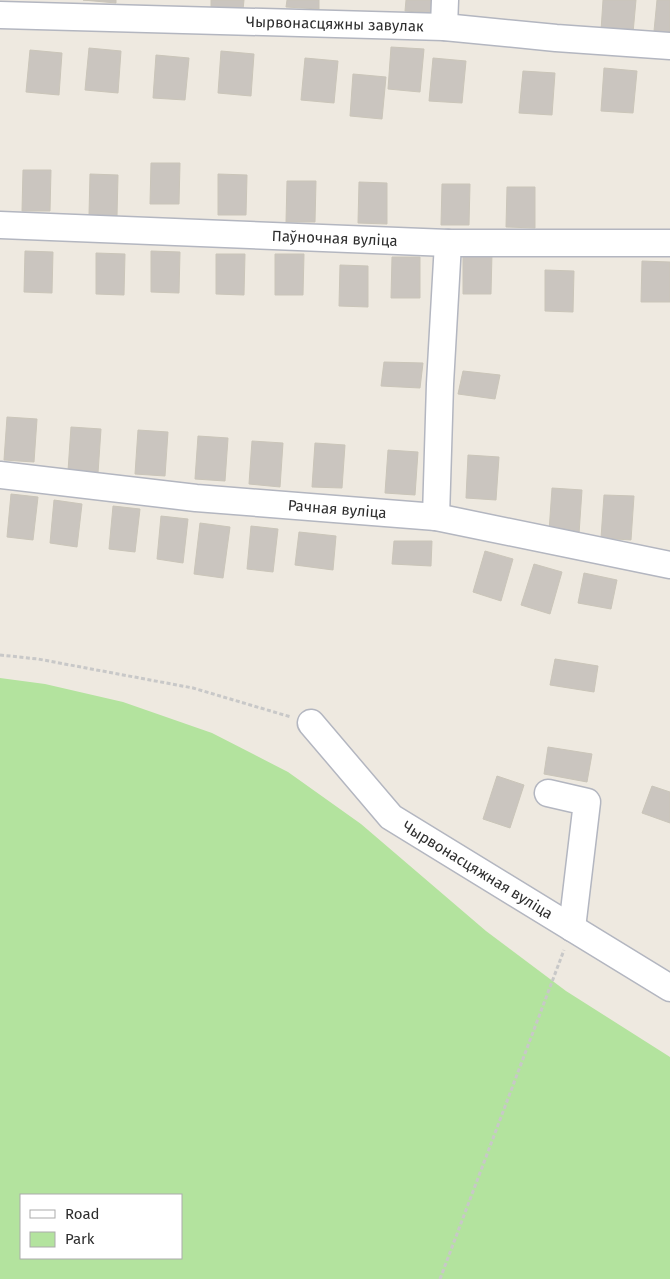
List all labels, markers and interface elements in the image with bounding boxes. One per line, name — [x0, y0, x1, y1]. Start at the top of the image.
street label: Чырвонасцяжны завулак — [246, 13, 424, 35]
street label: Паўночная вуліца — [271, 227, 398, 250]
street label: Рачная вуліца — [287, 496, 387, 522]
street label: Чырвонасцяжная вуліца — [399, 817, 556, 923]
legend — [20, 1194, 182, 1259]
text: Road — [65, 1205, 100, 1223]
text: Park — [65, 1230, 95, 1248]

